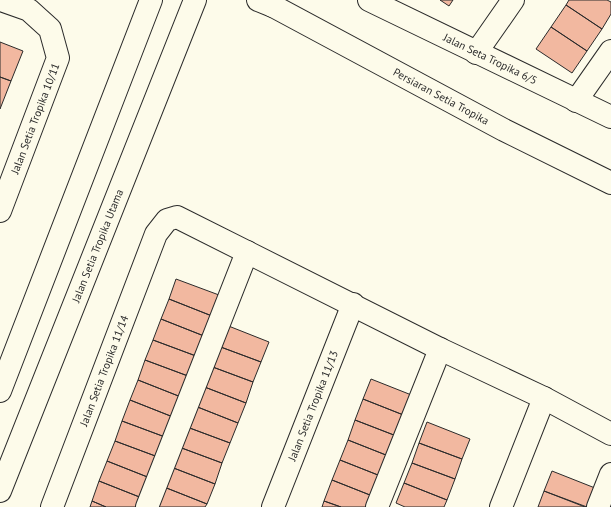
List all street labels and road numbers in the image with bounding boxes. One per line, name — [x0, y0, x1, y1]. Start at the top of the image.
street label: Jalan Seta Tropika 6/5 — [440, 30, 540, 87]
street label: Jalan Setia Tropika 10/11 — [7, 61, 62, 177]
street label: Persiaran Setia Tropika — [391, 65, 492, 128]
street label: Jalan Setia Tropika Utama — [68, 187, 126, 305]
street label: Jalan Setia Tropika 11/14 — [76, 313, 131, 429]
street label: Jalan Setia Tropika 11/13 — [285, 348, 341, 464]

